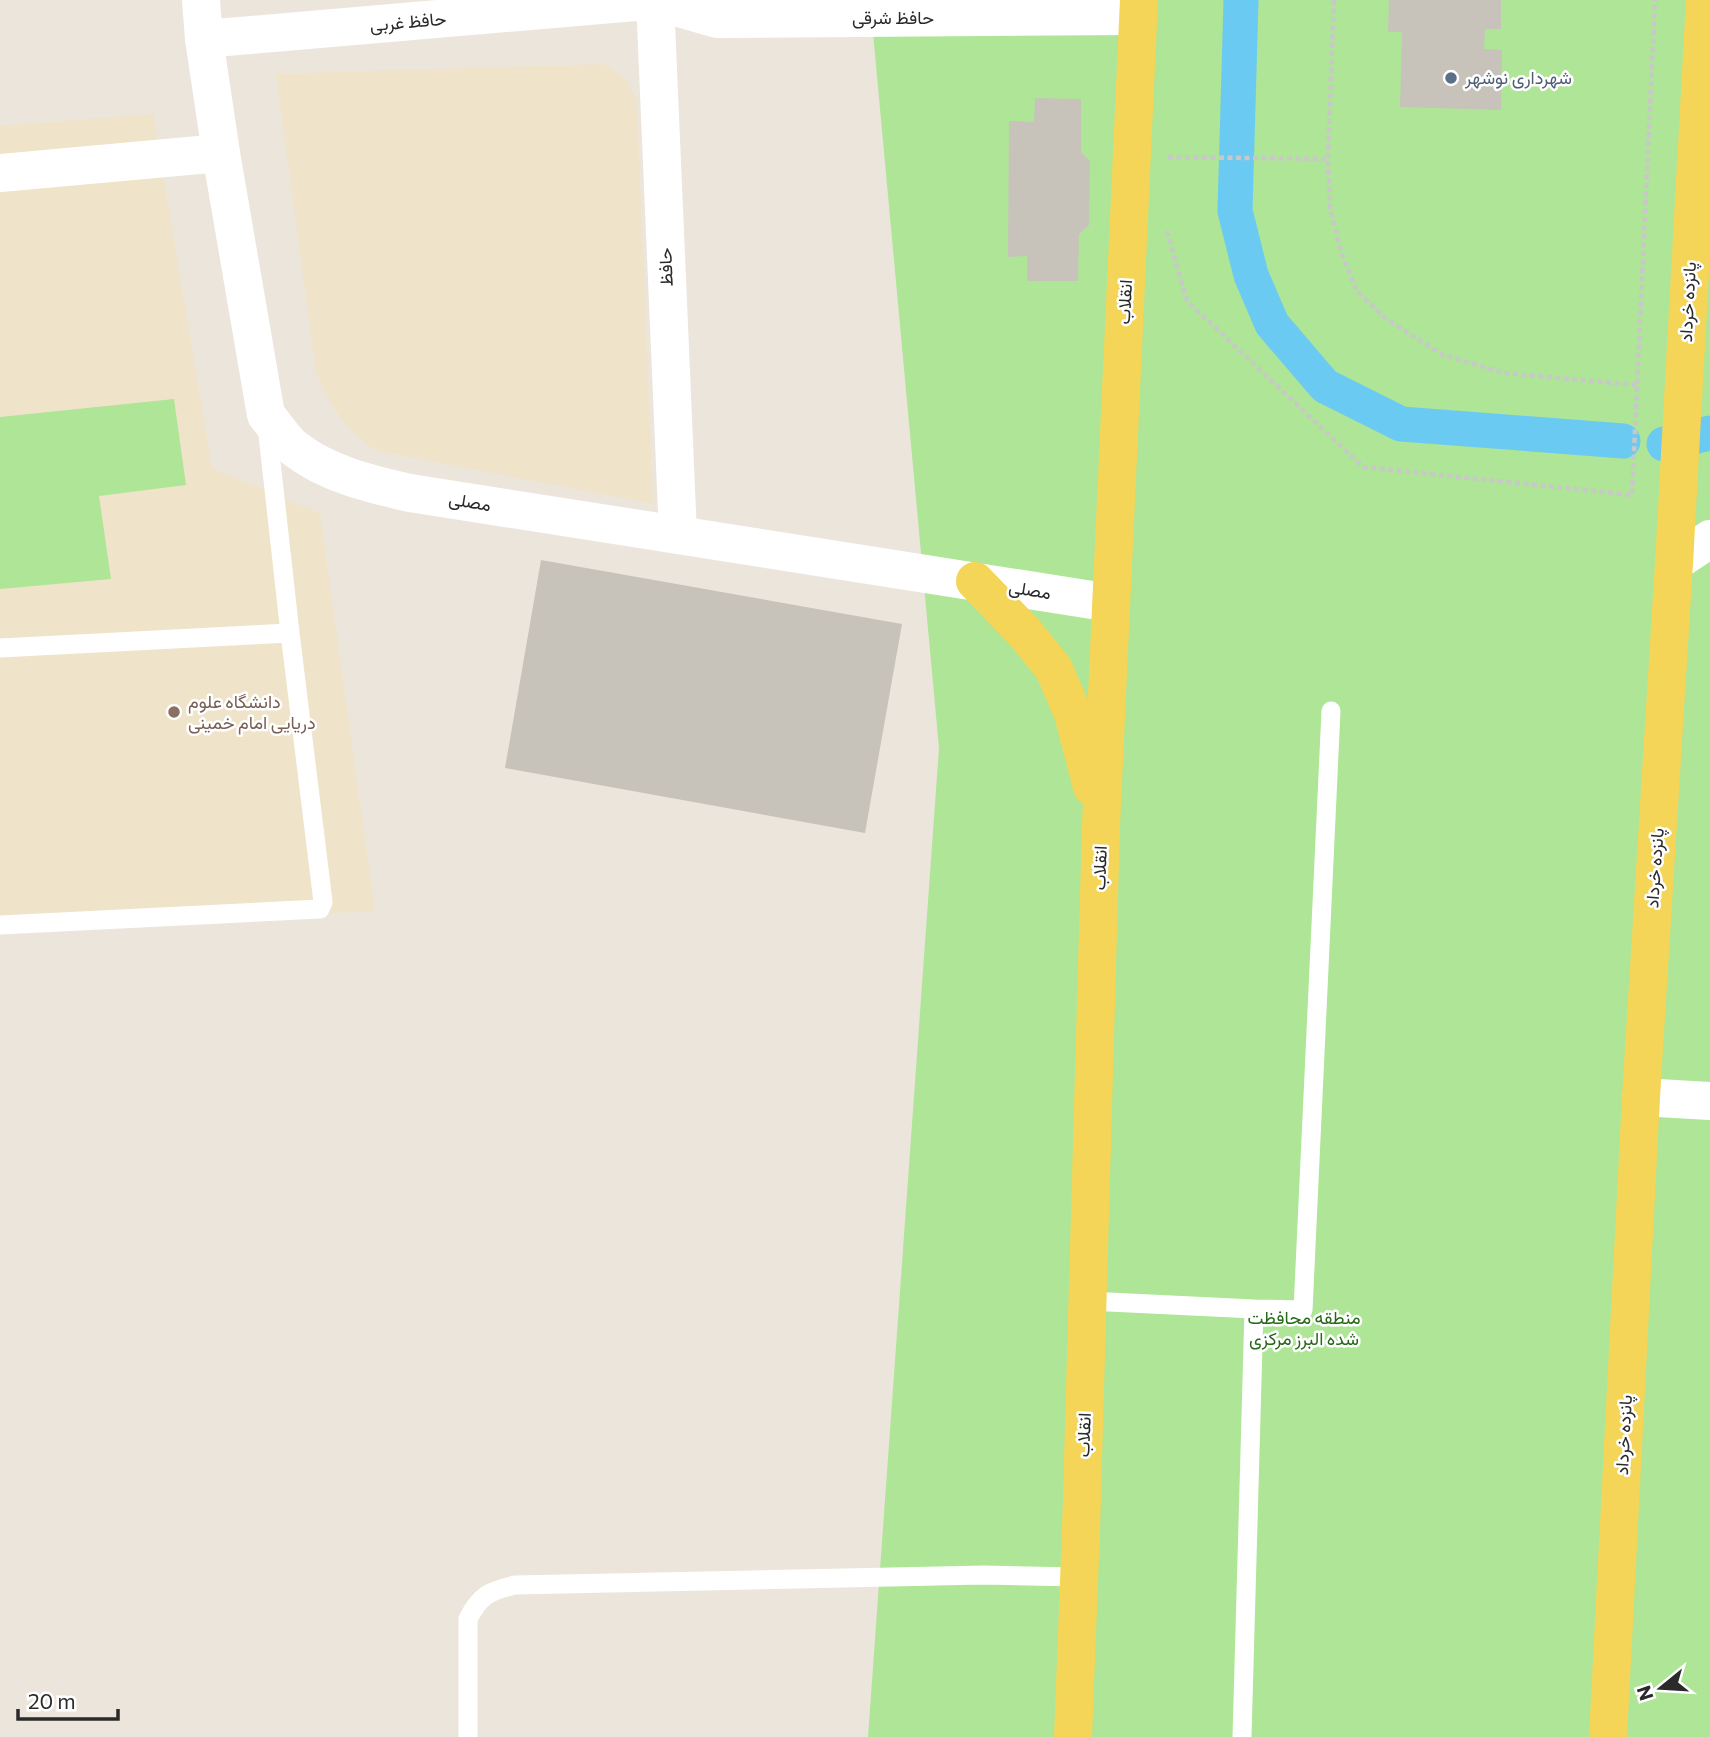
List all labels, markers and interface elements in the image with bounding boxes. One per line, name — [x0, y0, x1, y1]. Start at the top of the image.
street label: حافظ شرقی — [852, 6, 934, 29]
street label: حافظ غربی — [369, 7, 447, 36]
place label: شهرداری نوشهر — [1464, 66, 1572, 89]
marker: شهرداری نوشهر — [1443, 70, 1459, 86]
street label: حافظ — [653, 247, 677, 287]
street label: پانزده خرداد — [1674, 261, 1702, 343]
street label: انقلاب — [1112, 279, 1136, 325]
street label: مصلی — [447, 487, 493, 516]
street label: مصلی — [1007, 575, 1053, 604]
place label: دانشگاه علوم دریایی امام خمینی — [188, 690, 316, 735]
marker: دانشگاه علوم دریایی امام خمینی — [166, 704, 182, 720]
street label: پانزده خرداد — [1640, 827, 1670, 909]
street label: انقلاب — [1087, 845, 1111, 891]
park label: منطقه محافظت شده البرز مرکزی — [1247, 1306, 1361, 1350]
street label: پانزده خرداد — [1610, 1394, 1638, 1476]
street label: انقلاب — [1071, 1412, 1095, 1458]
north arrow — [1626, 1653, 1696, 1723]
scale bar — [18, 1678, 117, 1722]
text: N — [1631, 1683, 1657, 1704]
text: 20 m — [28, 1688, 76, 1713]

